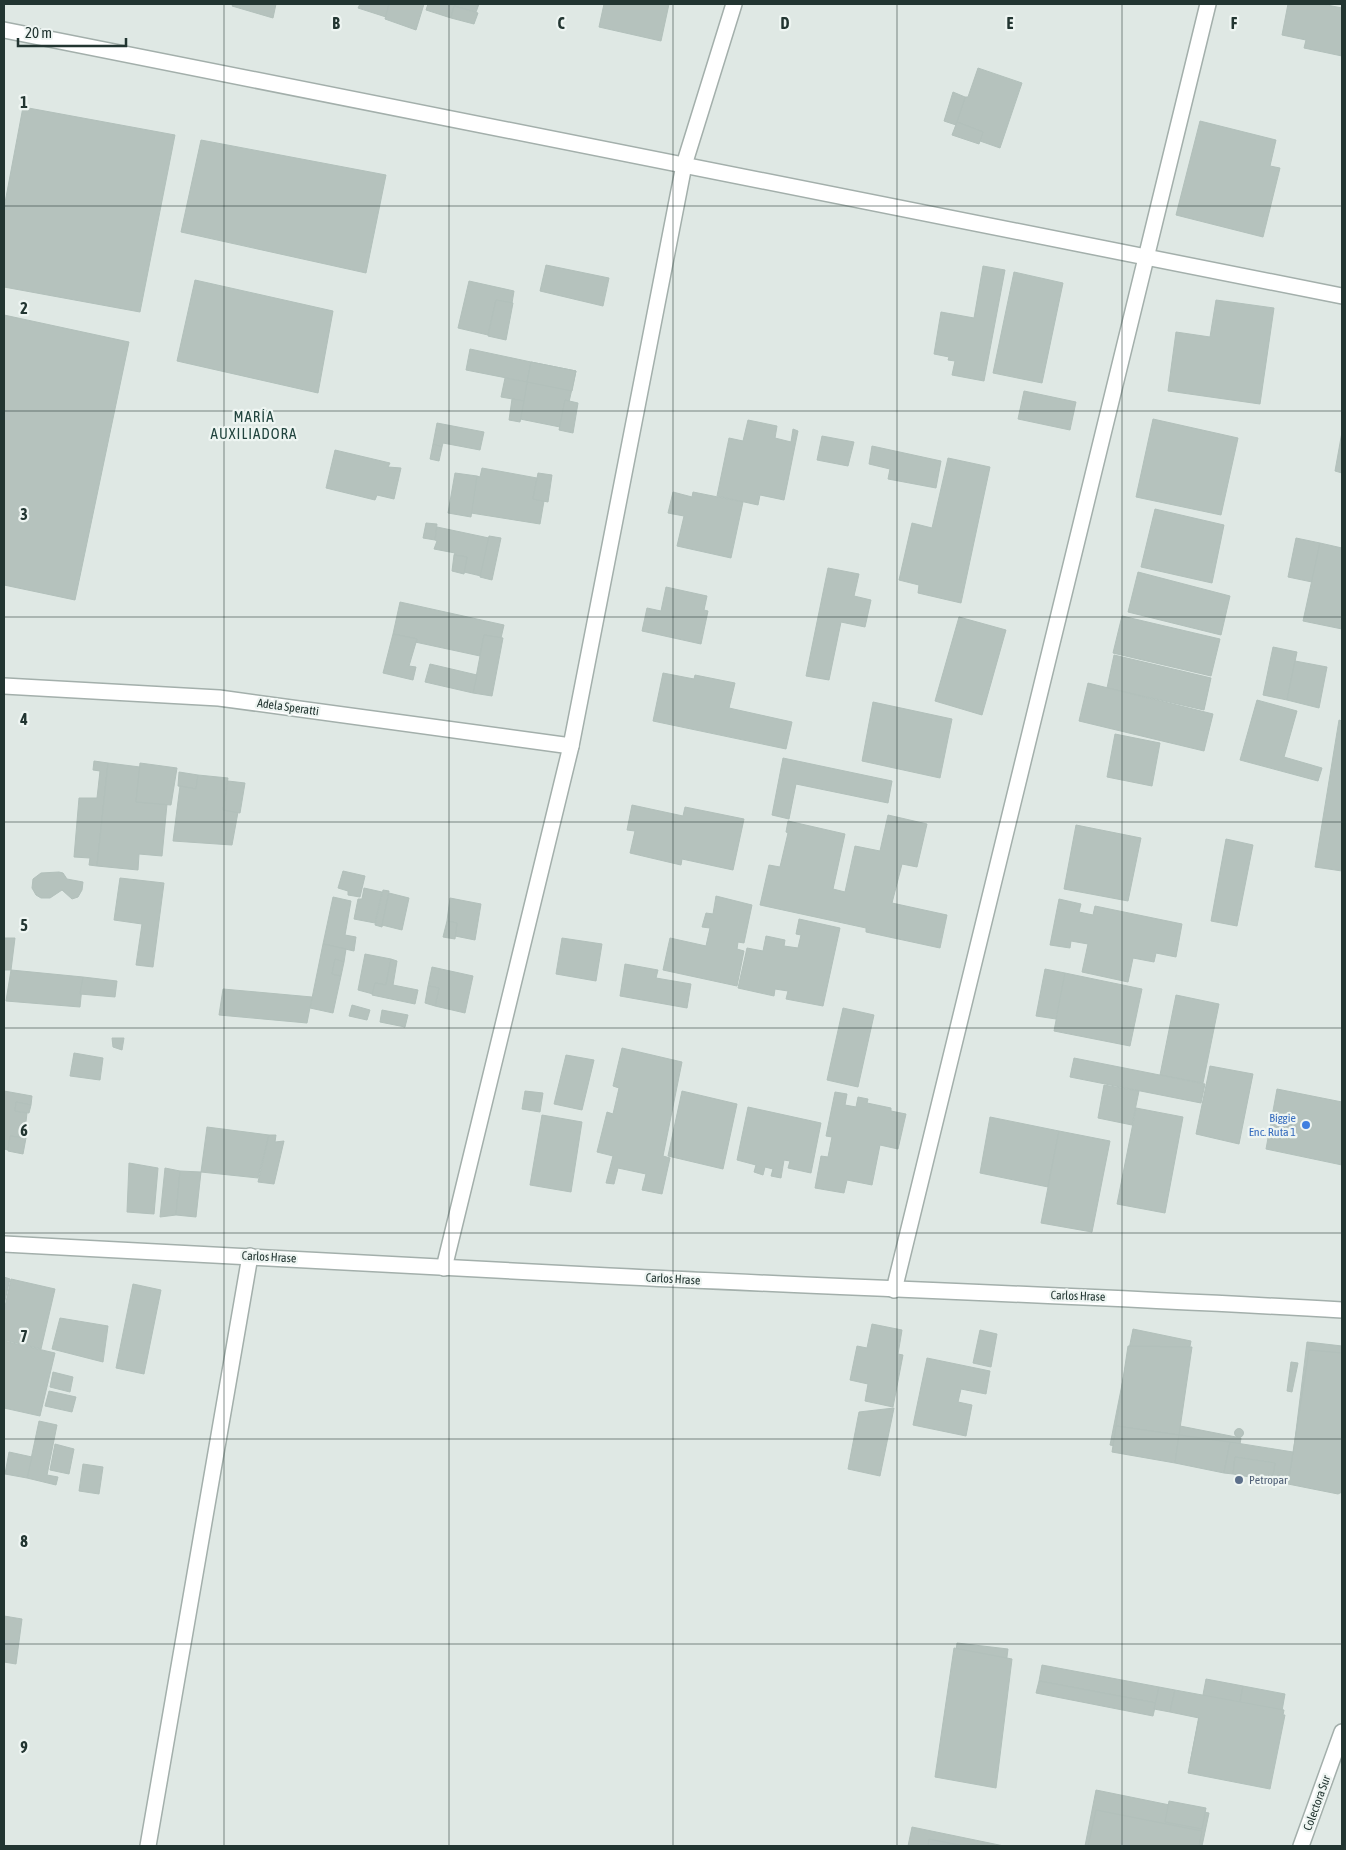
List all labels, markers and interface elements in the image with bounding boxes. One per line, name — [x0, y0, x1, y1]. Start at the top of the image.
text: B — [332, 14, 340, 32]
text: C — [557, 14, 565, 32]
text: D — [781, 14, 790, 32]
text: E — [1007, 14, 1014, 32]
text: F — [1231, 14, 1238, 32]
scale bar — [18, 15, 125, 47]
text: 20 m — [25, 24, 52, 41]
text: 1 — [20, 93, 28, 111]
text: 2 — [20, 299, 28, 317]
district label: MARÍA AUXILIADORA — [211, 408, 297, 442]
text: 3 — [20, 505, 28, 523]
street label: Adela Speratti — [256, 696, 320, 718]
text: 4 — [19, 710, 28, 728]
text: 5 — [20, 916, 28, 934]
place label: Biggie Enc. Ruta 1 — [1249, 1111, 1296, 1139]
marker: Biggie Enc. Ruta 1 — [1300, 1119, 1312, 1131]
text: 6 — [20, 1121, 28, 1139]
street label: Carlos Hrase — [241, 1249, 297, 1265]
street label: Carlos Hrase — [645, 1271, 701, 1287]
street label: Carlos Hrase — [1050, 1288, 1106, 1304]
text: 7 — [20, 1327, 28, 1345]
place label: Petropar — [1249, 1473, 1288, 1487]
marker: Petropar — [1233, 1474, 1245, 1486]
text: 8 — [20, 1532, 28, 1550]
text: 9 — [20, 1738, 28, 1756]
street label: Colectora Sur — [1301, 1773, 1334, 1833]

